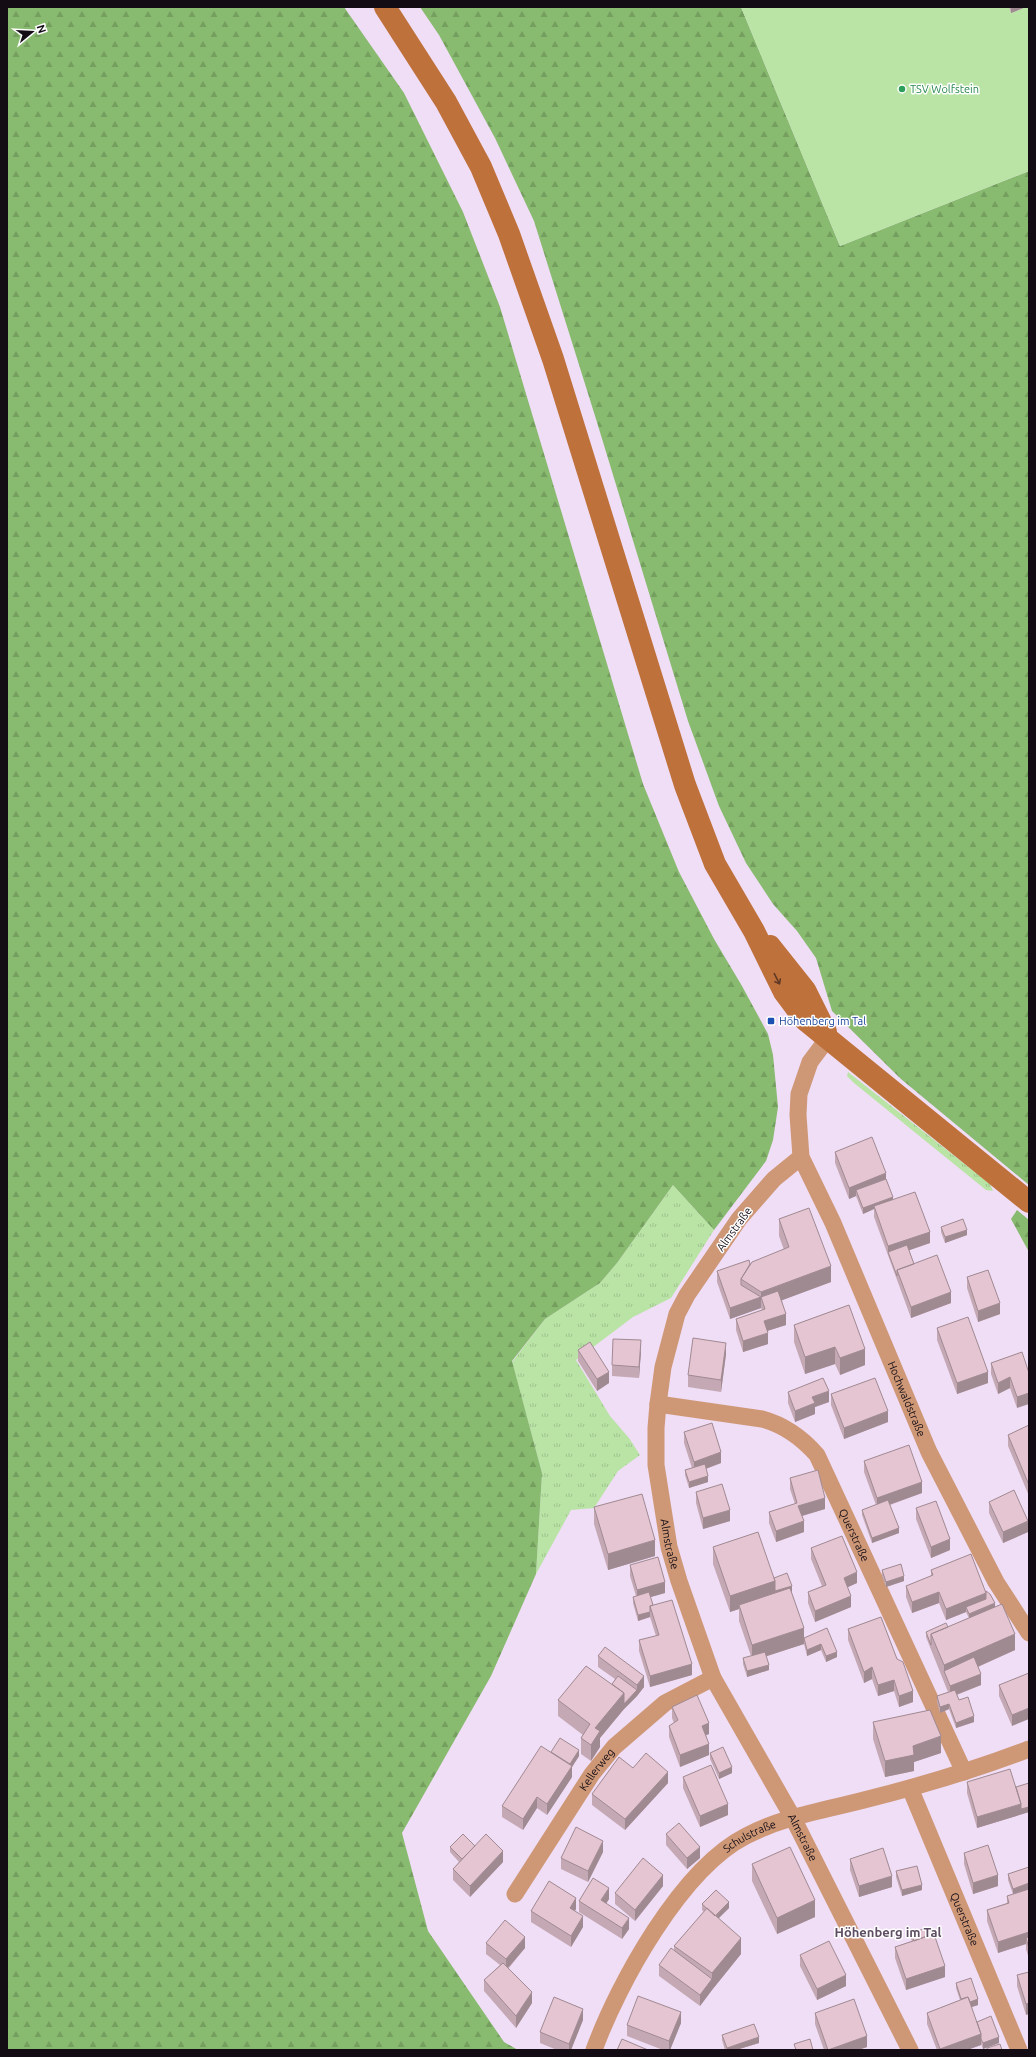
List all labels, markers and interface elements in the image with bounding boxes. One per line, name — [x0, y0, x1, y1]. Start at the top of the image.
north arrow — [12, 12, 52, 52]
text: N — [35, 23, 48, 35]
place label: TSV Wolfstein — [910, 83, 979, 95]
marker: TSV Wolfstein — [897, 84, 907, 94]
one-way arrow — [774, 973, 781, 985]
place label: Höhenberg im Tal — [779, 1015, 866, 1027]
marker: Höhenberg im Tal — [766, 1016, 776, 1026]
street label: Almstraße — [714, 1205, 754, 1253]
street label: Hochwaldstraße — [886, 1359, 928, 1438]
street label: Querstraße — [837, 1507, 872, 1563]
street label: Almstraße — [659, 1518, 681, 1571]
street label: Kellerweg — [577, 1746, 616, 1793]
street label: Almstraße — [786, 1812, 820, 1863]
street label: Schulstraße — [721, 1818, 777, 1855]
street label: Querstraße — [948, 1891, 981, 1948]
district label: Höhenberg im Tal — [834, 1925, 942, 1939]

